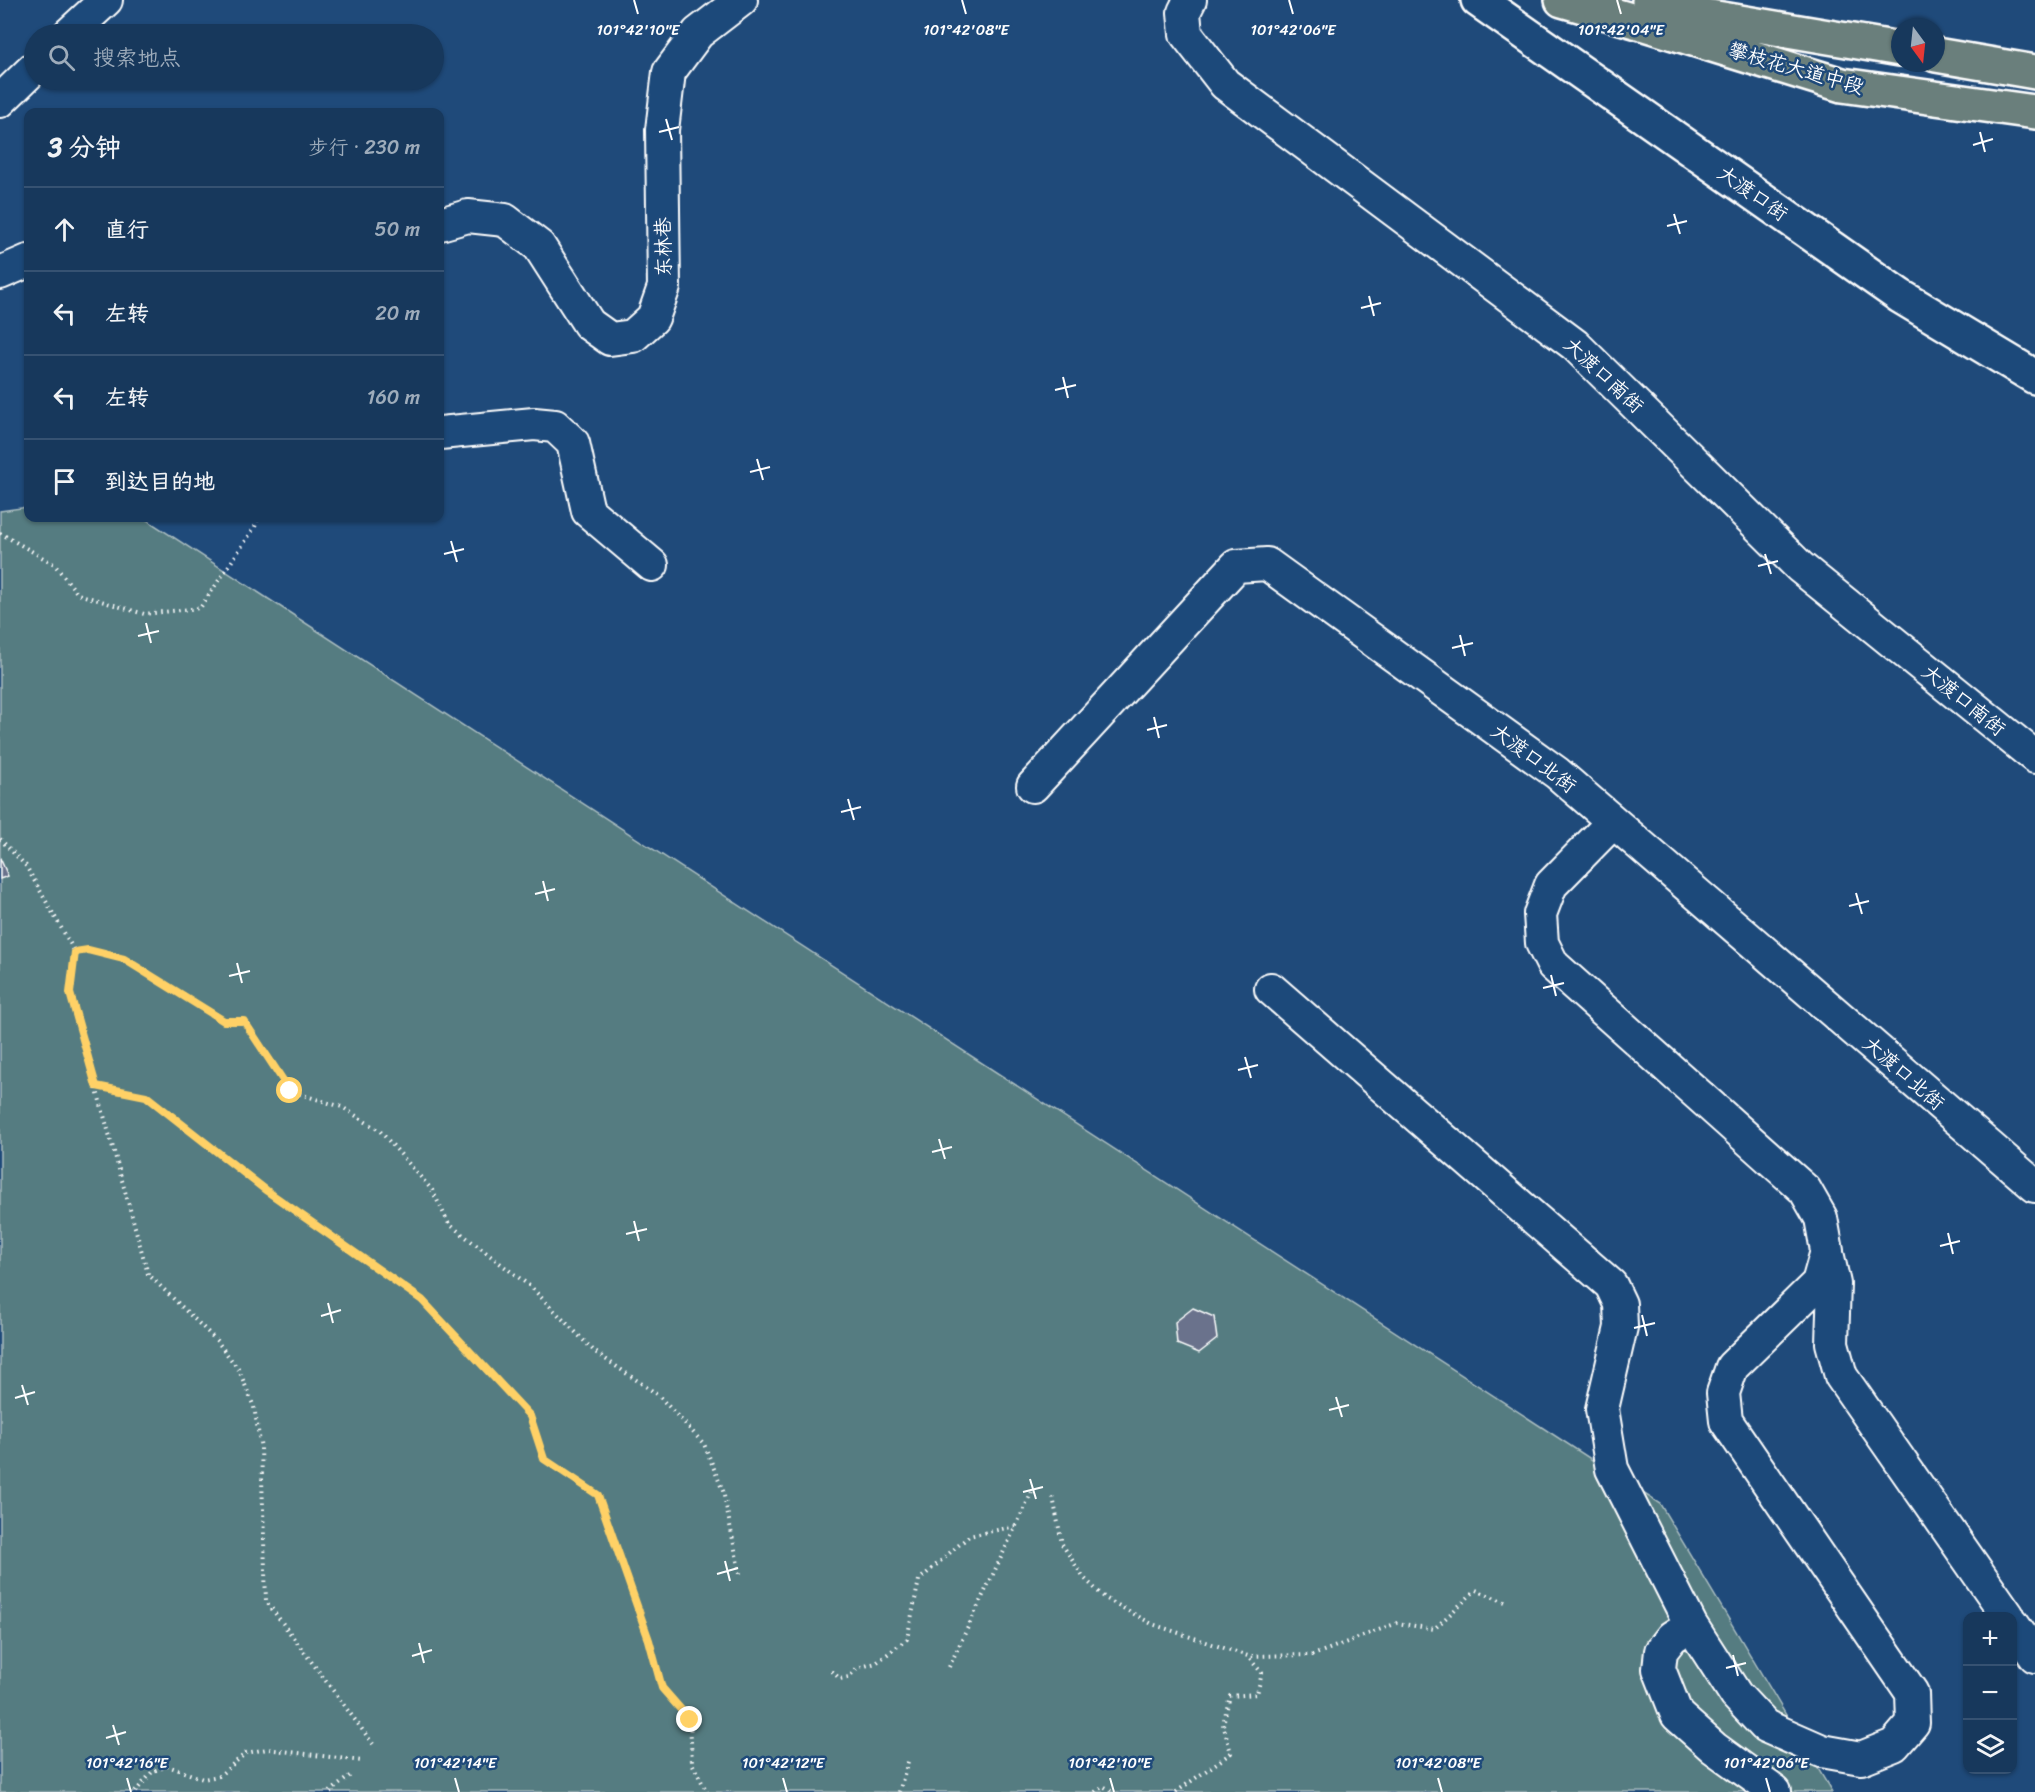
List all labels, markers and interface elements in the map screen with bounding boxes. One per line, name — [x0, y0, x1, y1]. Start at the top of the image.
text: 101°42'10"E — [597, 17, 681, 43]
text: 101°42'08"E — [923, 17, 1010, 43]
text: 101°42'06"E — [1251, 17, 1337, 43]
text: 101°42'04"E — [1578, 17, 1666, 43]
north arrow — [1891, 18, 1945, 72]
search box — [24, 24, 444, 90]
street label: 攀枝花大道中段 — [1724, 32, 1868, 105]
text: 搜索地点 — [93, 38, 181, 77]
icon: search — [45, 41, 78, 74]
text: 3 分钟 — [48, 124, 121, 170]
text: 步行 · 230 m — [309, 130, 420, 165]
street label: 大渡口街 — [1710, 156, 1796, 231]
text: 直行 — [105, 210, 149, 249]
text: 50 m — [375, 212, 420, 247]
icon: ahead — [48, 213, 81, 246]
street label: 东林巷 — [645, 216, 682, 277]
text: 左转 — [105, 294, 149, 333]
text: 20 m — [375, 296, 420, 331]
icon: left — [48, 297, 81, 330]
street label: 大渡口南街 — [1555, 328, 1652, 422]
text: 左转 — [105, 378, 149, 417]
text: 160 m — [367, 380, 420, 415]
icon: left — [48, 381, 81, 414]
text: 到达目的地 — [105, 462, 215, 501]
icon: arrive — [48, 465, 81, 498]
street label: 大渡口南街 — [1914, 655, 2014, 745]
street label: 大渡口北街 — [1483, 714, 1584, 802]
street label: 大渡口北街 — [1854, 1027, 1953, 1119]
route start — [276, 1077, 302, 1103]
map controls — [1963, 1612, 2017, 1774]
button: + — [1963, 1612, 2017, 1666]
button: − — [1963, 1666, 2017, 1720]
route end — [676, 1706, 702, 1732]
button: layers — [1963, 1720, 2017, 1774]
text: 101°42'16"E — [86, 1750, 170, 1776]
text: 101°42'14"E — [414, 1750, 498, 1776]
text: 101°42'12"E — [742, 1750, 826, 1776]
text: 101°42'10"E — [1069, 1750, 1153, 1776]
text: 101°42'08"E — [1395, 1750, 1482, 1776]
text: 101°42'06"E — [1724, 1750, 1810, 1776]

